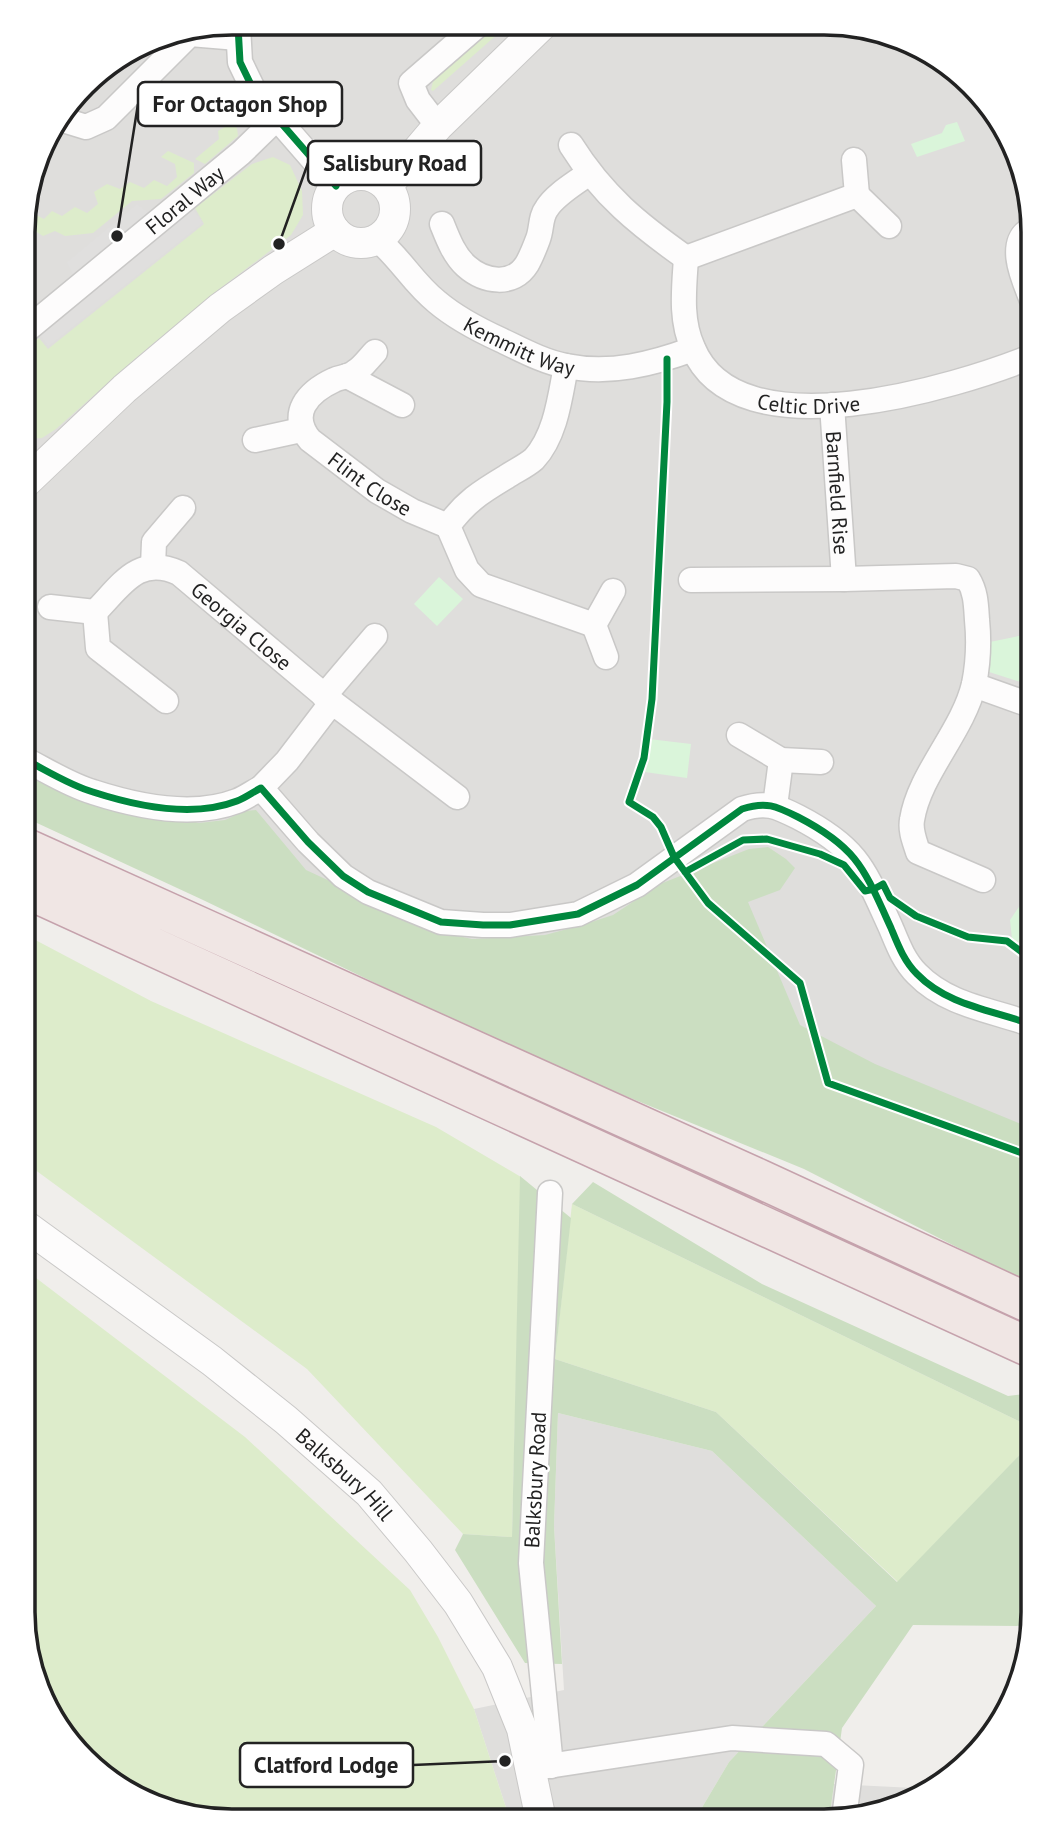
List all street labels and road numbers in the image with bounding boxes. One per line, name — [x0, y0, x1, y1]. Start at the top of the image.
street label: Floral Way — [140, 159, 229, 240]
street label: Kemmitt Way — [459, 310, 577, 381]
street label: Celtic Drive — [755, 387, 861, 420]
street label: Barnfield Rise — [820, 430, 856, 556]
street label: Flint Close — [323, 445, 417, 522]
street label: Georgia Close — [186, 576, 298, 676]
street label: Balksbury Road — [518, 1411, 552, 1549]
street label: Balksbury Hill — [290, 1422, 400, 1526]

